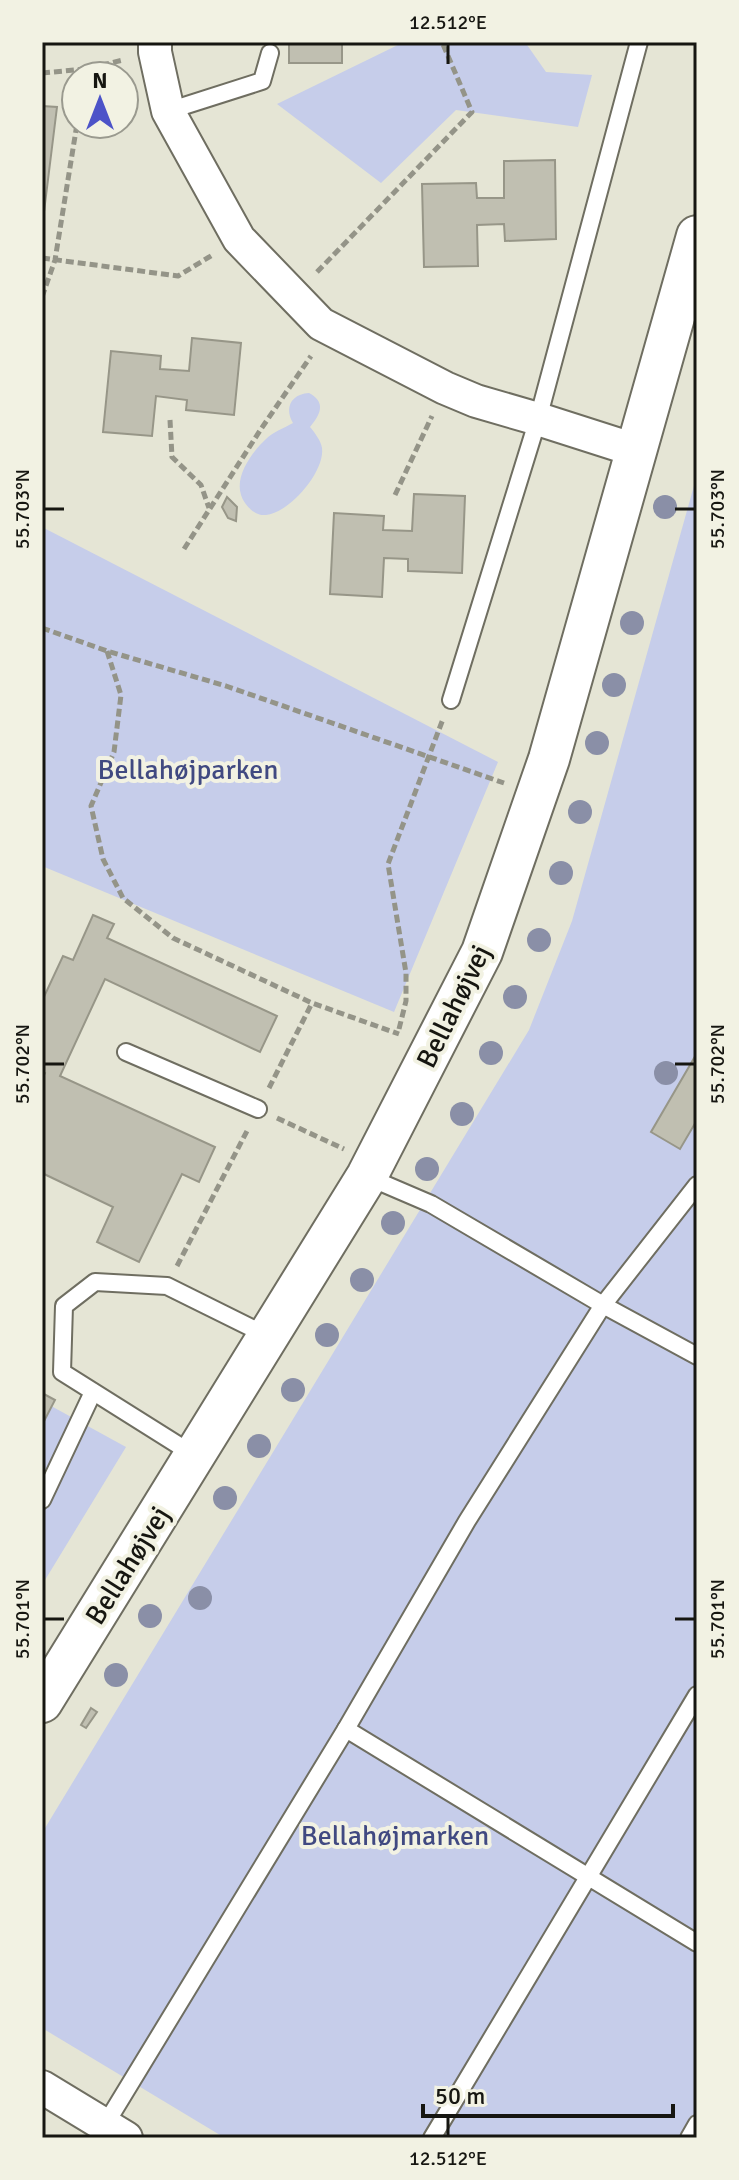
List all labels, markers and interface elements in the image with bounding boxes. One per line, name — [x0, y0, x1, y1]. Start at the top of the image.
text: 12.512°E — [409, 10, 487, 35]
north arrow — [60, 60, 140, 140]
text: N — [92, 67, 108, 94]
text: 55.703°N — [10, 469, 35, 549]
text: 55.703°N — [705, 469, 730, 549]
park label: Bellahøjparken — [97, 753, 279, 787]
street label: Bellahøjvej — [409, 939, 498, 1074]
text: 55.702°N — [10, 1024, 35, 1104]
text: 55.702°N — [705, 1024, 730, 1104]
street label: Bellahøjvej — [78, 1500, 177, 1631]
text: 55.701°N — [10, 1579, 35, 1659]
text: 55.701°N — [705, 1579, 730, 1659]
park label: Bellahøjmarken — [301, 1819, 489, 1853]
scale bar — [423, 2068, 673, 2118]
text: 50 m — [435, 2081, 485, 2111]
text: 12.512°E — [409, 2146, 487, 2171]

